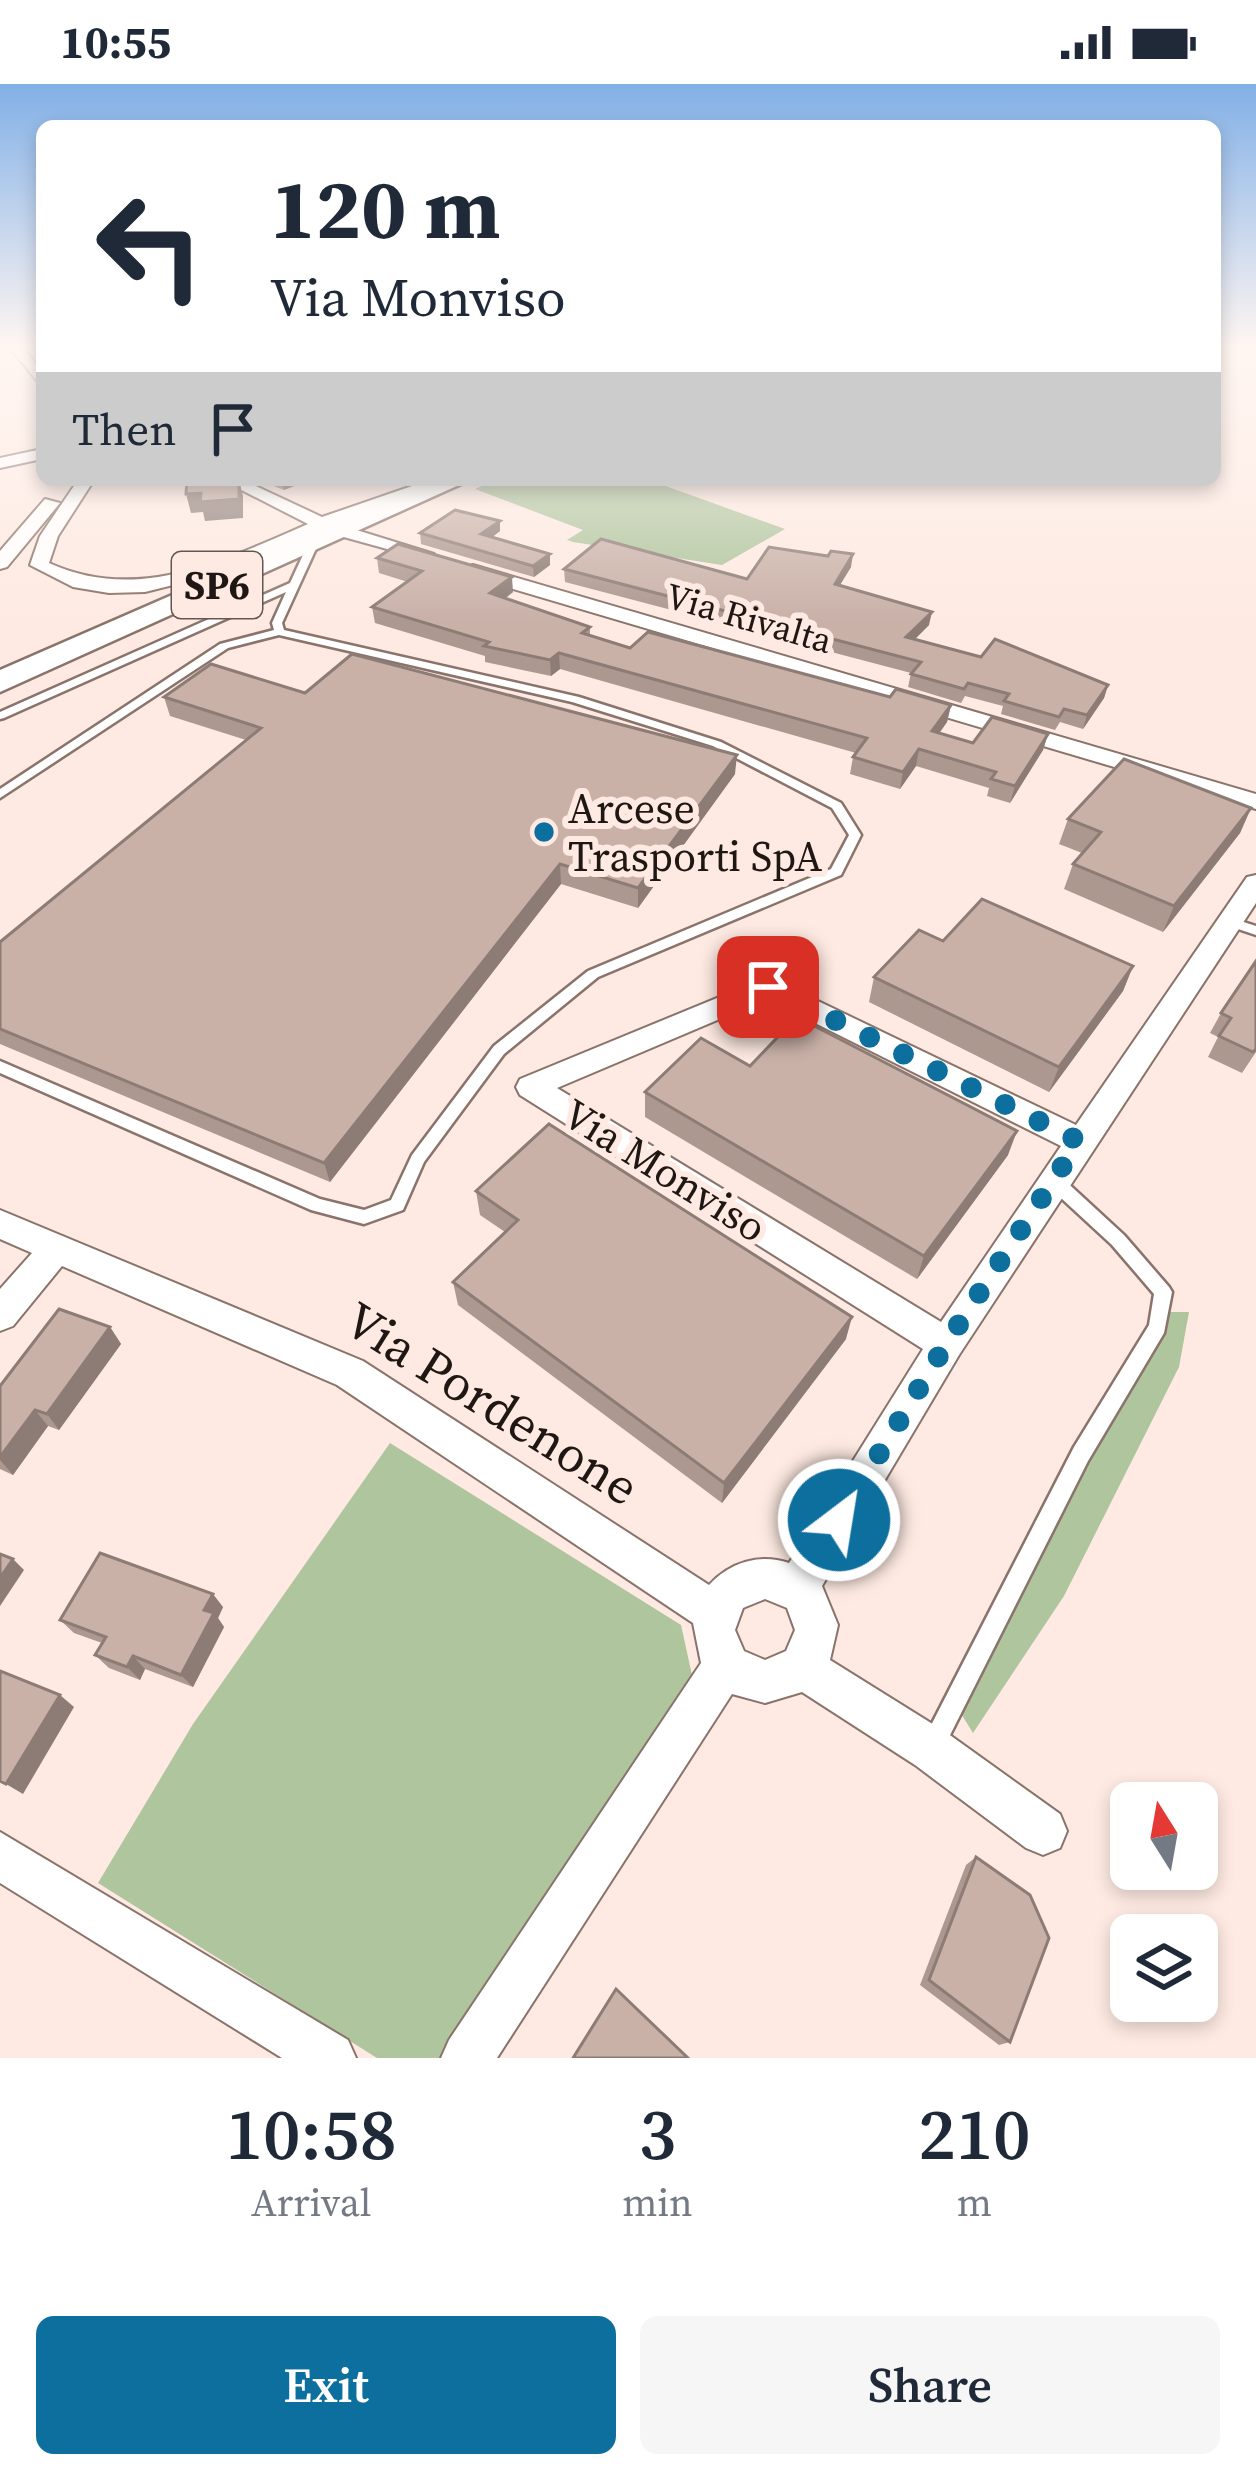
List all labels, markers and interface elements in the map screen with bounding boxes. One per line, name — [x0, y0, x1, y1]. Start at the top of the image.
text: 10:55 — [60, 11, 171, 73]
text: 120 m — [270, 151, 501, 266]
icon: left — [72, 168, 228, 324]
text: Via Monviso — [270, 260, 566, 334]
icon: arrive — [200, 396, 266, 462]
text: Then — [72, 398, 176, 460]
road number: SP6 — [172, 552, 262, 618]
street label: Via Rivalta — [660, 571, 839, 665]
place label: Arcese Trasporti SpA — [568, 779, 823, 885]
marker: Arcese Trasporti SpA — [531, 819, 557, 845]
pin — [717, 936, 819, 1038]
icon: arrive — [735, 954, 801, 1020]
street label: Via Monviso — [552, 1084, 778, 1256]
street label: Via Pordenone — [332, 1285, 652, 1521]
position arrow — [776, 1457, 902, 1583]
north arrow — [1110, 1782, 1218, 1890]
map controls — [1110, 1782, 1218, 2022]
button: layers — [1110, 1914, 1218, 2022]
text: 10:58 — [225, 2084, 397, 2183]
text: 3 — [639, 2084, 676, 2183]
text: 210 — [918, 2084, 1031, 2183]
text: Arrival — [251, 2176, 371, 2229]
text: min — [622, 2176, 693, 2229]
text: m — [957, 2176, 992, 2229]
button: Exit — [36, 2316, 616, 2454]
button: Share — [640, 2316, 1220, 2454]

